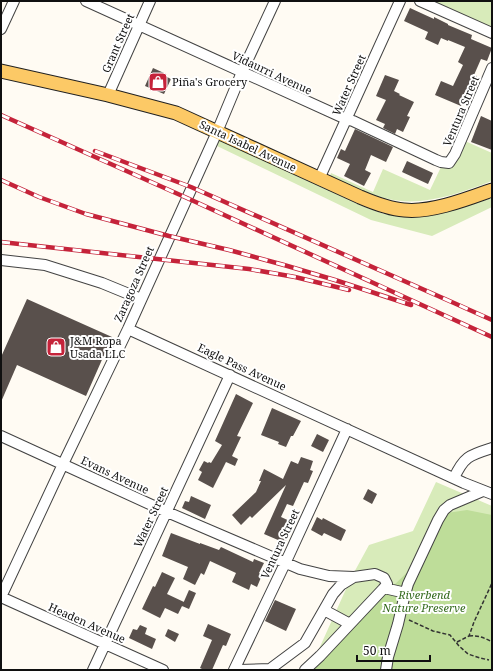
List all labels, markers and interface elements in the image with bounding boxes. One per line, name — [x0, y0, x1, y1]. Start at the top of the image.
street label: Grant Street — [98, 11, 137, 75]
street label: Vidaurri Avenue — [230, 47, 315, 98]
street label: Water Street — [328, 52, 369, 118]
shop icon: Piña's Grocery — [147, 71, 169, 93]
street label: Ventura Street — [439, 73, 482, 148]
place label: Piña's Grocery — [172, 74, 248, 89]
street label: Santa Isabel Avenue — [197, 116, 299, 175]
street label: Zaragoza Street — [110, 243, 157, 324]
place label: J&M Ropa Usada LLC — [69, 333, 126, 361]
shop icon: J&M Ropa Usada LLC — [45, 336, 67, 358]
street label: Eagle Pass Avenue — [196, 339, 289, 394]
street label: Evans Avenue — [79, 452, 152, 497]
street label: Water Street — [130, 484, 171, 550]
street label: Ventura Street — [257, 506, 302, 581]
park label: Riverbend Nature Preserve — [382, 587, 466, 615]
street label: Headen Avenue — [46, 599, 128, 646]
scale bar — [357, 637, 430, 663]
text: 50 m — [363, 642, 391, 659]

